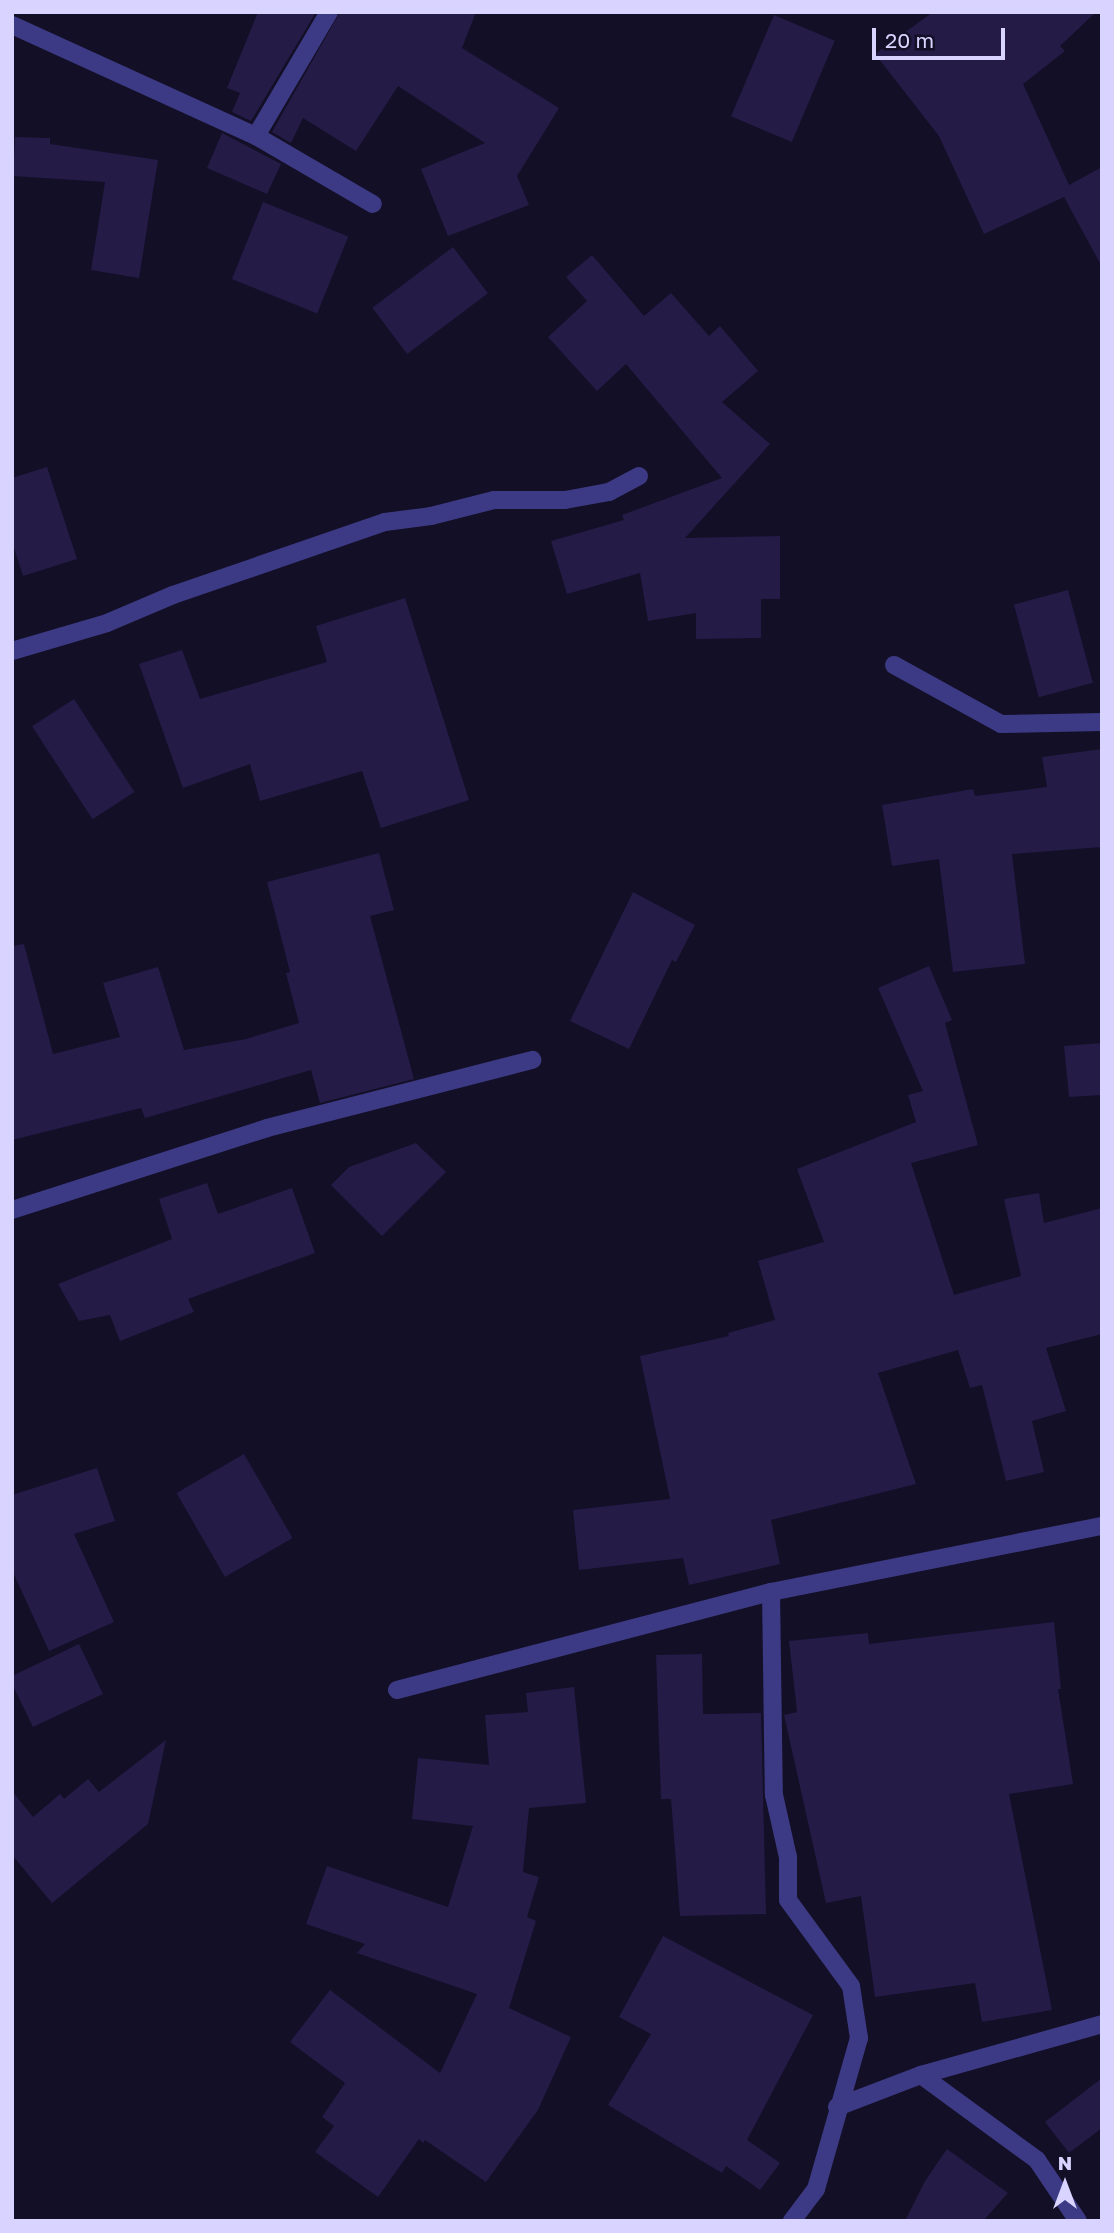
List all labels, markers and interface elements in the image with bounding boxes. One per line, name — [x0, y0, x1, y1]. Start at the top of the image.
scale bar — [876, 14, 1009, 58]
text: 20 m — [885, 27, 934, 53]
north arrow — [1030, 2149, 1100, 2219]
text: N — [1058, 2151, 1072, 2174]

